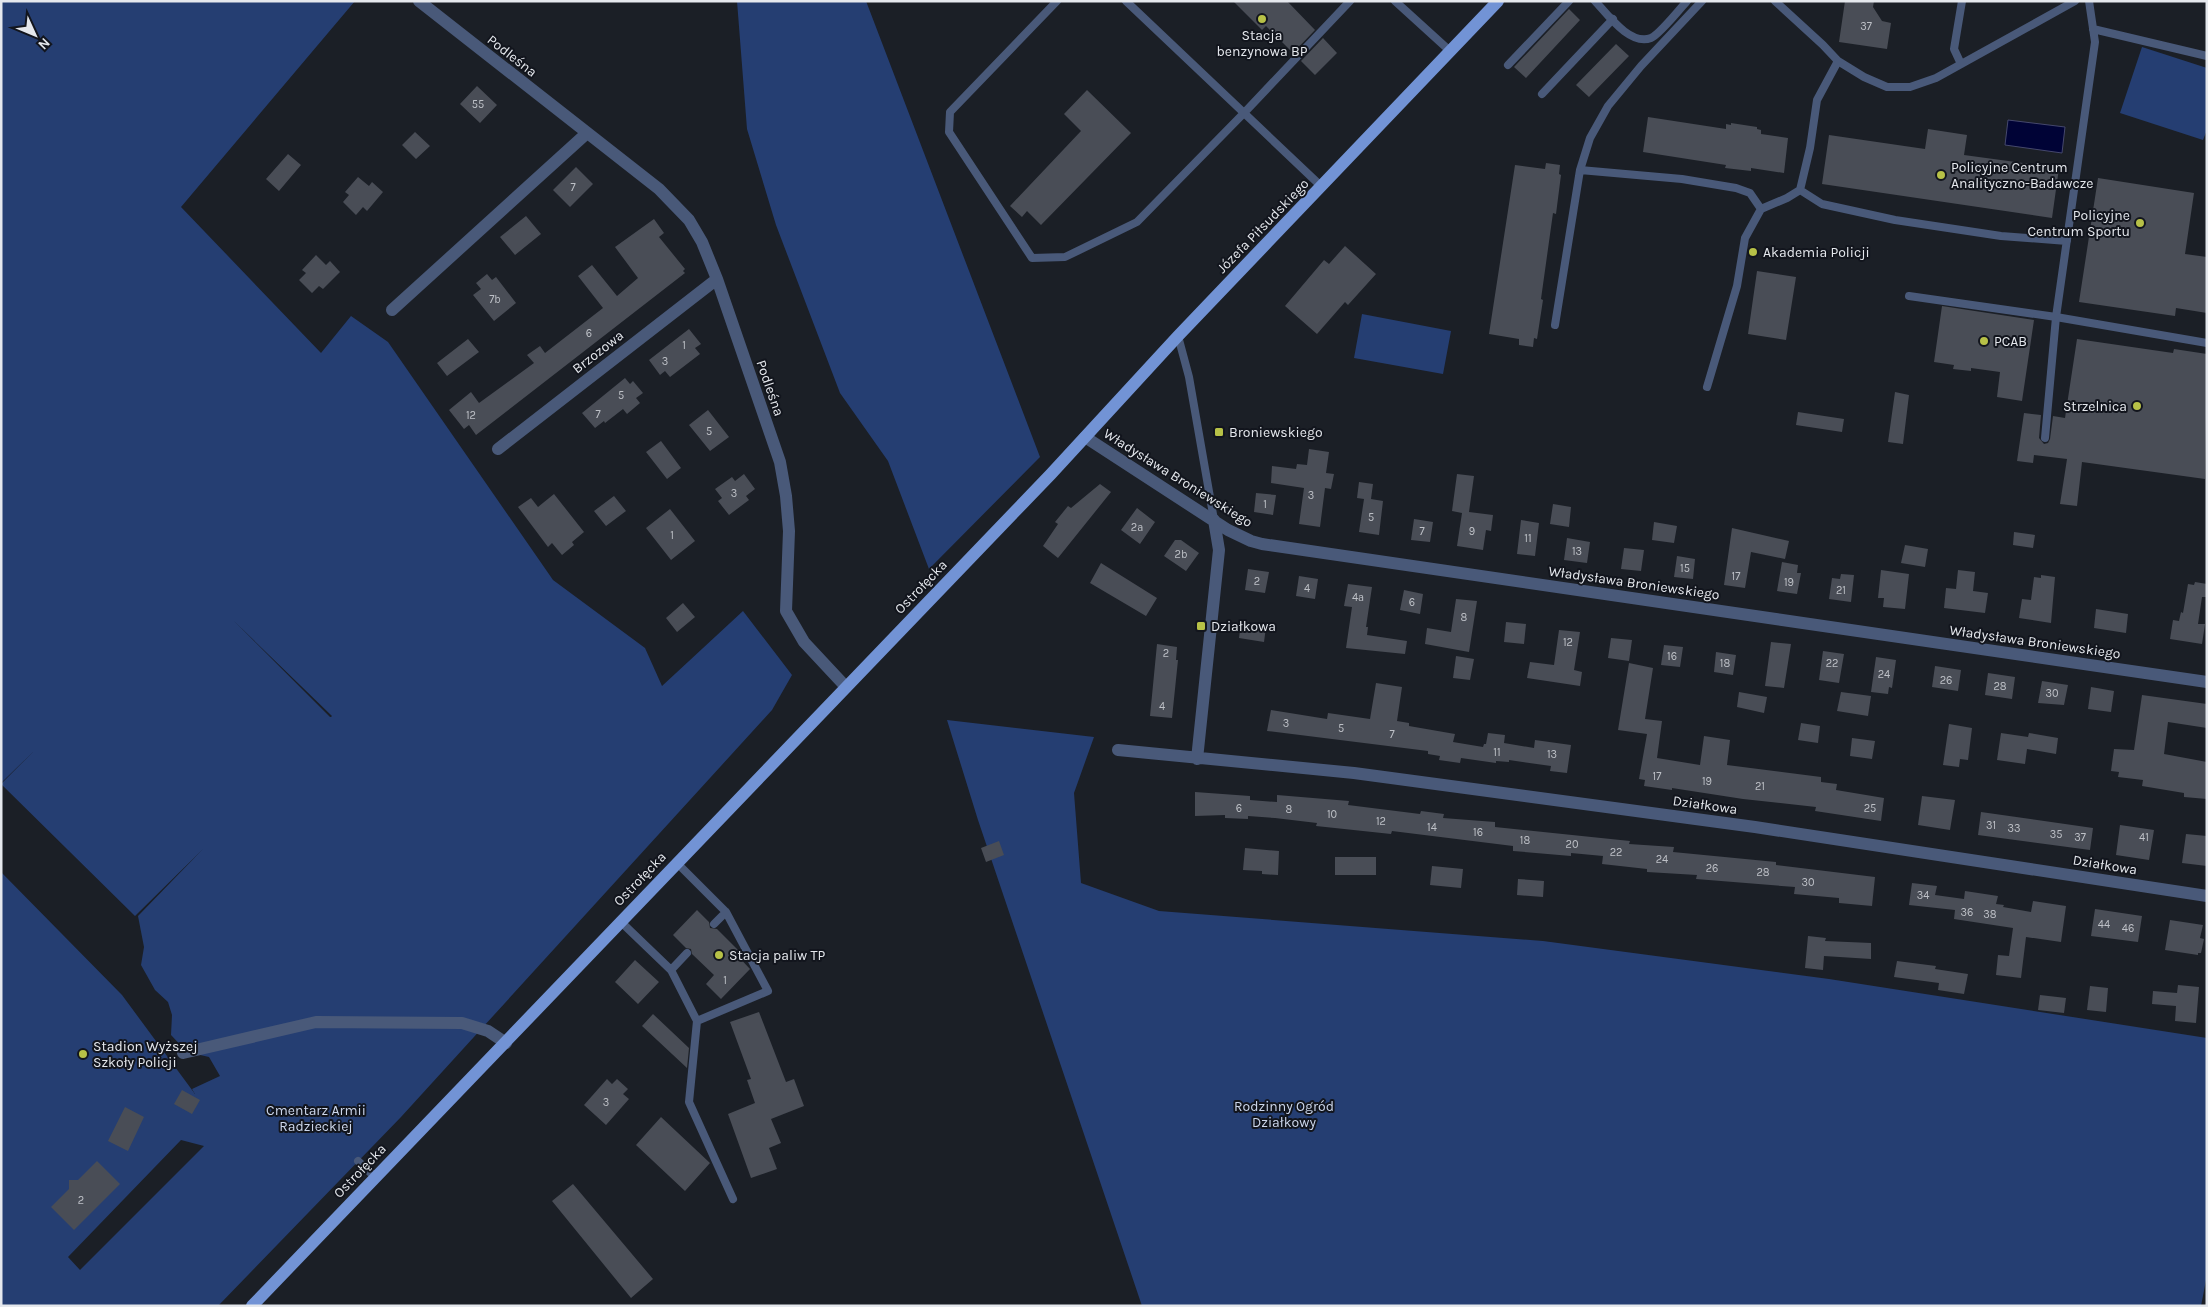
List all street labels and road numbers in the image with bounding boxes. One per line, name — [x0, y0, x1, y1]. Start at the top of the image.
street label: Podleśna — [484, 31, 540, 81]
street label: Józefa Piłsudskiego — [1213, 175, 1313, 277]
street label: Brzozowa — [569, 327, 627, 377]
street label: Podleśna — [752, 358, 788, 418]
street label: Władysława Broniewskiego — [1100, 425, 1256, 531]
street label: Ostrołęcka — [891, 557, 951, 617]
street label: Władysława Broniewskiego — [1547, 563, 1721, 603]
street label: Władysława Broniewskiego — [1948, 622, 2122, 662]
street label: Działkowa — [1672, 792, 1738, 818]
street label: Ostrołęcka — [610, 849, 670, 909]
street label: Działkowa — [2072, 852, 2138, 878]
street label: Ostrołęcka — [330, 1141, 390, 1201]

